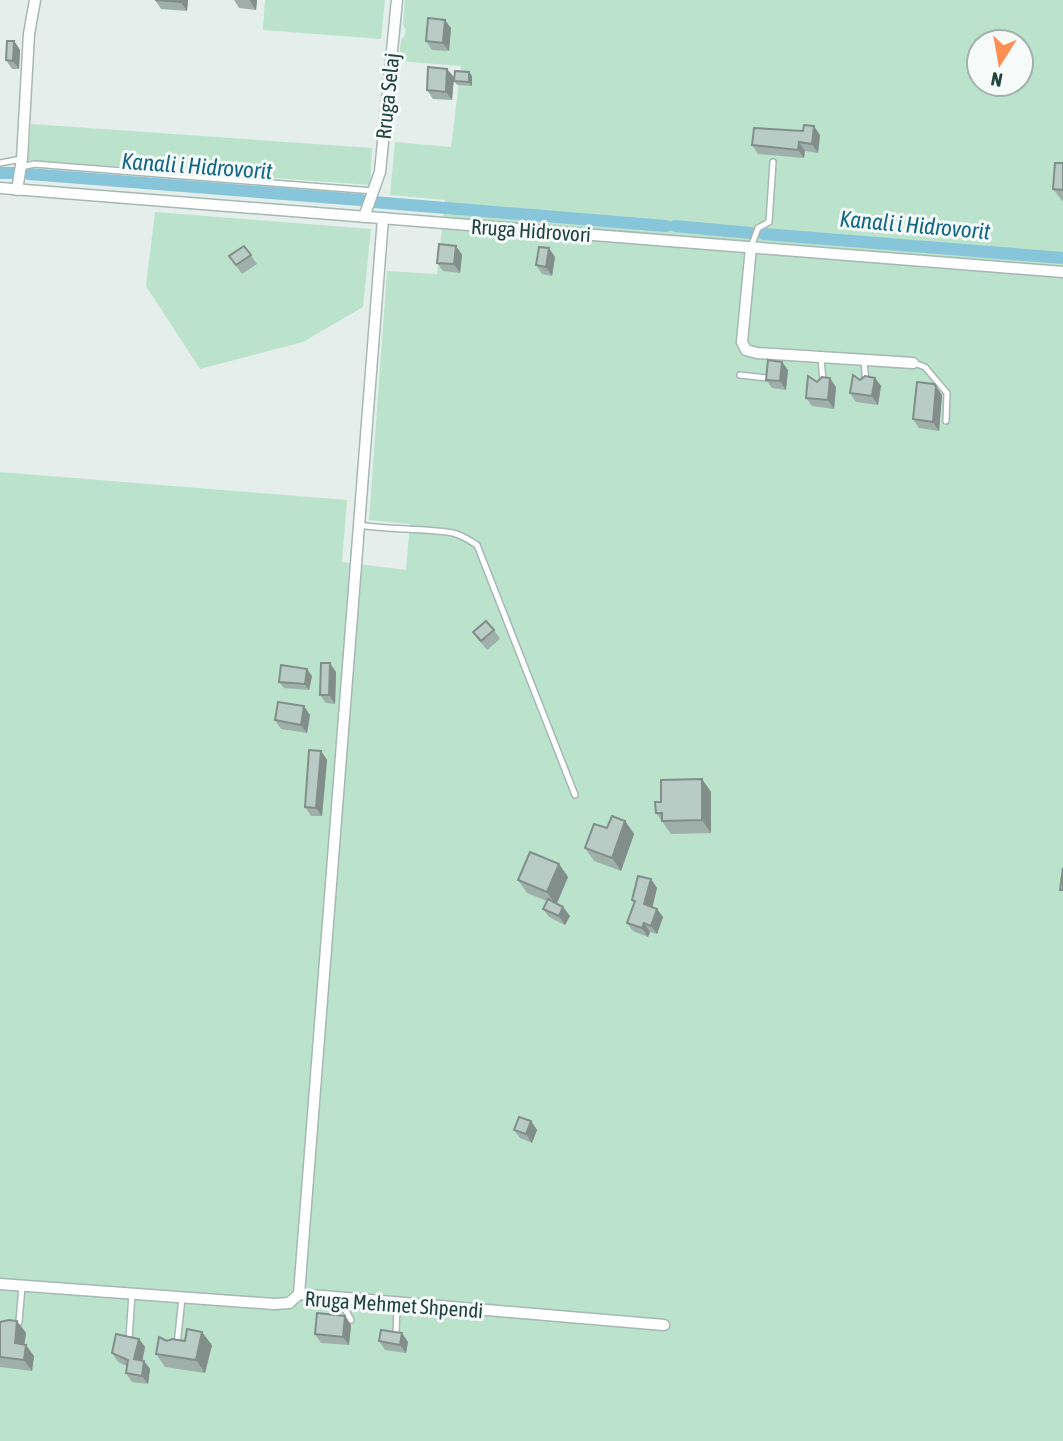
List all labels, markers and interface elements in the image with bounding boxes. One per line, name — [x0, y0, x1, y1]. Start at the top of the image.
north arrow — [965, 28, 1035, 98]
street label: Rruga Selaj — [371, 52, 403, 140]
text: N — [989, 68, 1004, 92]
water label: Kanali i Hidrovorit — [121, 148, 274, 184]
water label: Kanali i Hidrovorit — [838, 205, 992, 245]
street label: Rruga Hidrovori — [470, 214, 592, 246]
street label: Rruga Mehmet Shpendi — [304, 1286, 484, 1322]

